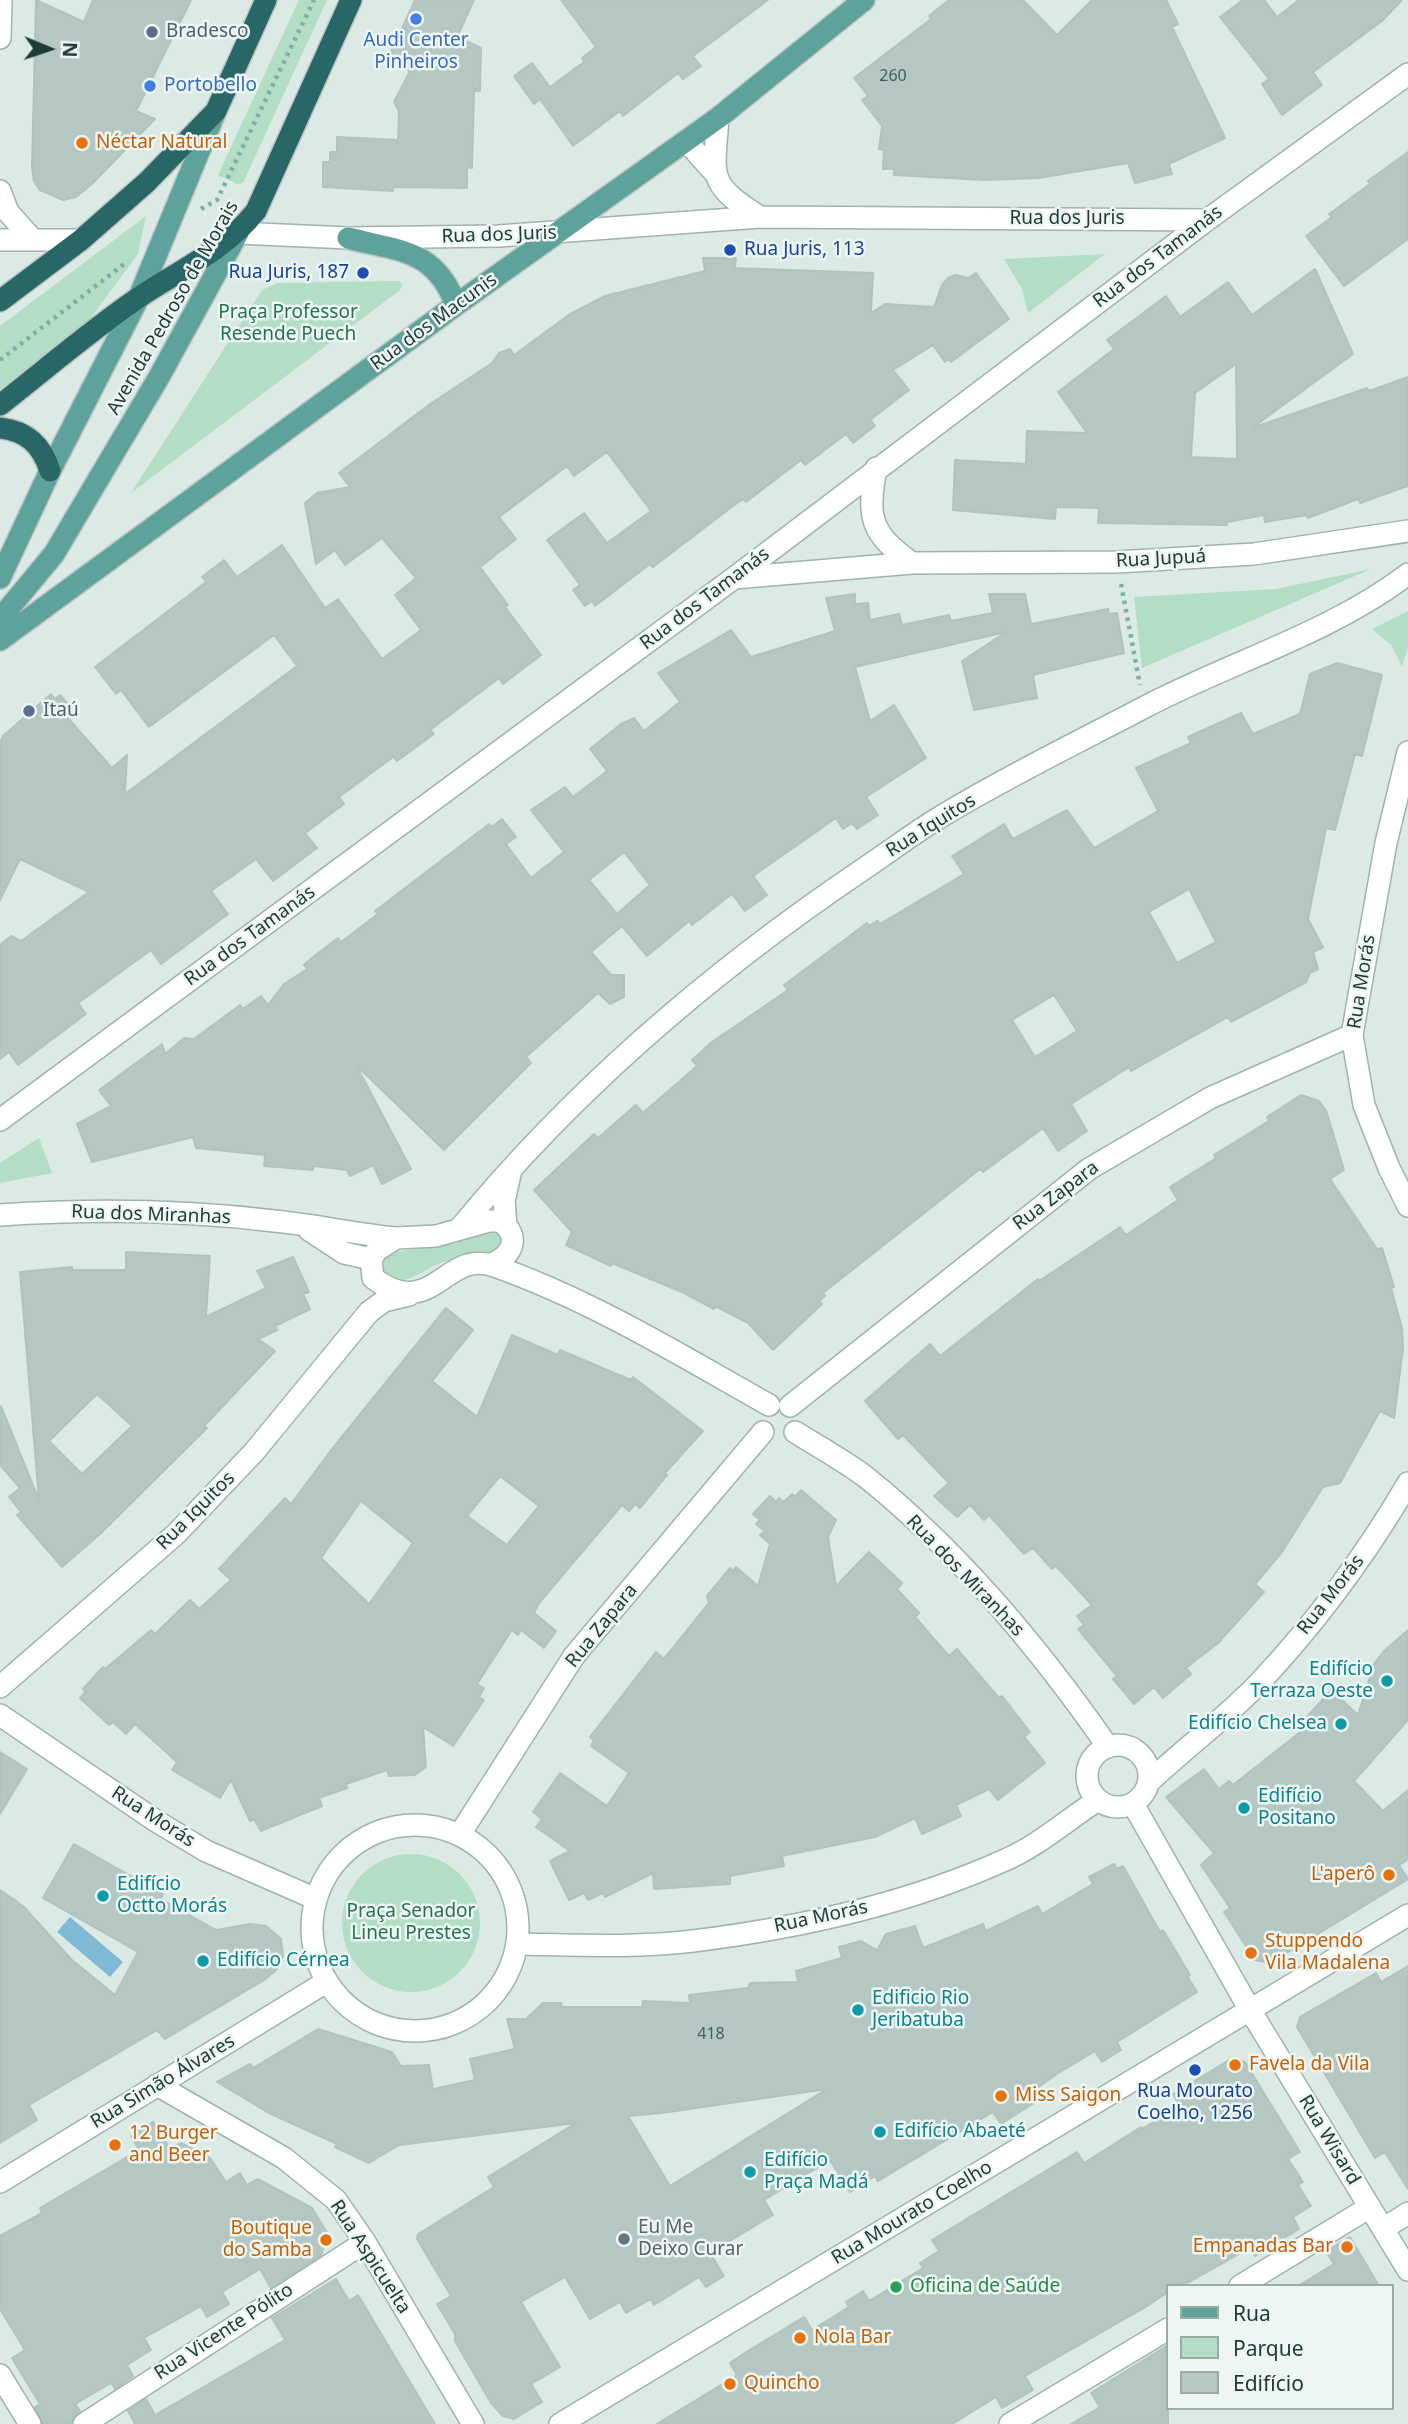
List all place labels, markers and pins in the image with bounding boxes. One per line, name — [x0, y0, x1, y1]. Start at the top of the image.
marker: Audi Center Pinheiros — [408, 11, 424, 27]
place label: Bradesco — [166, 21, 249, 43]
marker: Bradesco — [144, 24, 160, 40]
place label: Audi Center Pinheiros — [363, 30, 469, 74]
place label: Portobello — [164, 75, 257, 97]
marker: Portobello — [142, 78, 158, 94]
place label: Néctar Natural — [96, 132, 227, 154]
marker: Néctar Natural — [74, 135, 90, 151]
place label: Rua Juris, 113 — [744, 239, 865, 261]
marker: Rua Juris, 113 — [722, 242, 738, 258]
place label: Rua Juris, 187 — [228, 262, 349, 284]
marker: Rua Juris, 187 — [355, 265, 371, 281]
place label: Itaú — [43, 700, 79, 722]
marker: Itaú — [21, 703, 37, 719]
place label: Edifício Terraza Oeste — [1250, 1659, 1373, 1703]
marker: Edifício Terraza Oeste — [1379, 1673, 1395, 1689]
place label: Edifício Chelsea — [1188, 1713, 1327, 1735]
marker: Edifício Chelsea — [1333, 1716, 1349, 1732]
place label: Edifício Positano — [1258, 1786, 1336, 1830]
marker: Edifício Positano — [1236, 1800, 1252, 1816]
place label: L'aperô — [1311, 1864, 1375, 1886]
marker: L'aperô — [1381, 1867, 1397, 1883]
place label: Edifício Octto Morás — [117, 1874, 227, 1918]
marker: Edifício Octto Morás — [95, 1888, 111, 1904]
place label: Stuppendo Vila Madalena — [1265, 1931, 1390, 1975]
marker: Stuppendo Vila Madalena — [1243, 1945, 1259, 1961]
place label: Edifício Cérnea — [217, 1950, 350, 1972]
marker: Edifício Cérnea — [195, 1953, 211, 1969]
place label: Edificio Rio Jeribatuba — [872, 1988, 969, 2032]
marker: Edificio Rio Jeribatuba — [850, 2002, 866, 2018]
place label: Favela da Vila — [1249, 2054, 1370, 2076]
marker: Favela da Vila — [1227, 2057, 1243, 2073]
marker: Rua Mourato Coelho, 1256 — [1187, 2062, 1203, 2078]
place label: Rua Mourato Coelho, 1256 — [1137, 2081, 1253, 2125]
place label: Miss Saigon — [1015, 2085, 1121, 2107]
marker: Miss Saigon — [993, 2088, 1009, 2104]
place label: Edifício Abaeté — [894, 2121, 1026, 2143]
place label: 12 Burger and Beer — [129, 2123, 218, 2167]
marker: Edifício Abaeté — [872, 2124, 888, 2140]
marker: 12 Burger and Beer — [107, 2137, 123, 2153]
place label: Edifício Praça Madá — [764, 2150, 869, 2194]
marker: Edifício Praça Madá — [742, 2164, 758, 2180]
place label: Eu Me Deixo Curar — [638, 2217, 743, 2261]
place label: Boutique do Samba — [223, 2218, 312, 2262]
marker: Eu Me Deixo Curar — [616, 2231, 632, 2247]
marker: Boutique do Samba — [318, 2232, 334, 2248]
place label: Empanadas Bar — [1193, 2236, 1333, 2258]
marker: Empanadas Bar — [1339, 2239, 1355, 2255]
place label: Oficina de Saúde — [910, 2276, 1060, 2298]
marker: Oficina de Saúde — [888, 2279, 904, 2295]
place label: Nola Bar — [814, 2327, 891, 2349]
marker: Nola Bar — [792, 2330, 808, 2346]
place label: Quincho — [744, 2373, 820, 2395]
marker: Quincho — [722, 2376, 738, 2392]

